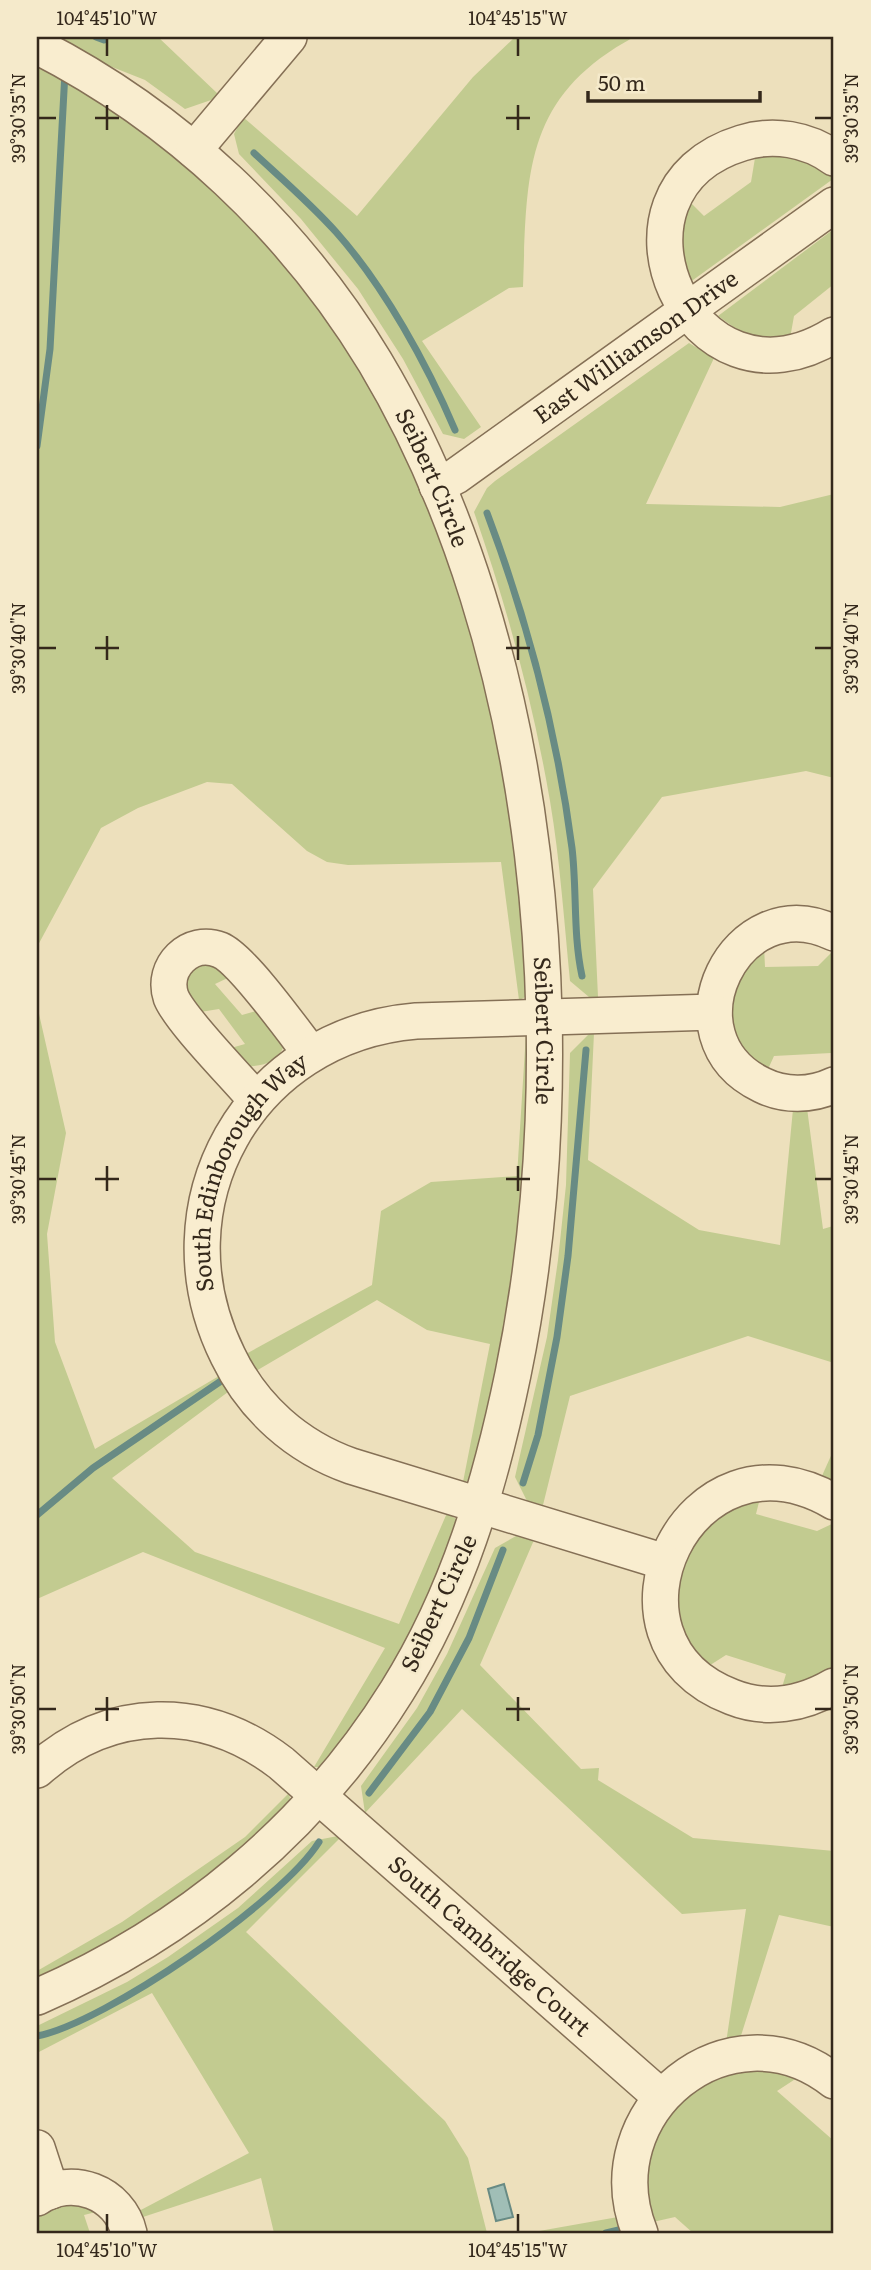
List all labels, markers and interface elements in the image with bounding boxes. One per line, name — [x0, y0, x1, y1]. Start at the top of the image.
text: 104°45'10"W — [57, 4, 158, 31]
text: 104°45'15"W — [468, 4, 568, 31]
scale bar — [588, 60, 759, 104]
text: 50 m — [598, 66, 645, 97]
text: 39°30'35"N — [4, 73, 31, 163]
text: 39°30'35"N — [837, 73, 864, 163]
street label: East Williamson Drive — [526, 260, 744, 430]
street label: Seibert Circle — [389, 401, 479, 551]
text: 39°30'40"N — [4, 602, 31, 694]
text: 39°30'40"N — [837, 602, 864, 694]
street label: Seibert Circle — [527, 955, 563, 1106]
street label: South Edinborough Way — [183, 1042, 314, 1295]
text: 39°30'45"N — [4, 1134, 31, 1224]
text: 39°30'45"N — [837, 1134, 864, 1224]
street label: Seibert Circle — [390, 1528, 484, 1677]
text: 39°30'50"N — [4, 1663, 31, 1755]
text: 39°30'50"N — [837, 1663, 864, 1755]
street label: South Cambridge Court — [382, 1846, 600, 2044]
text: 104°45'10"W — [57, 2236, 158, 2263]
text: 104°45'15"W — [468, 2236, 568, 2263]

